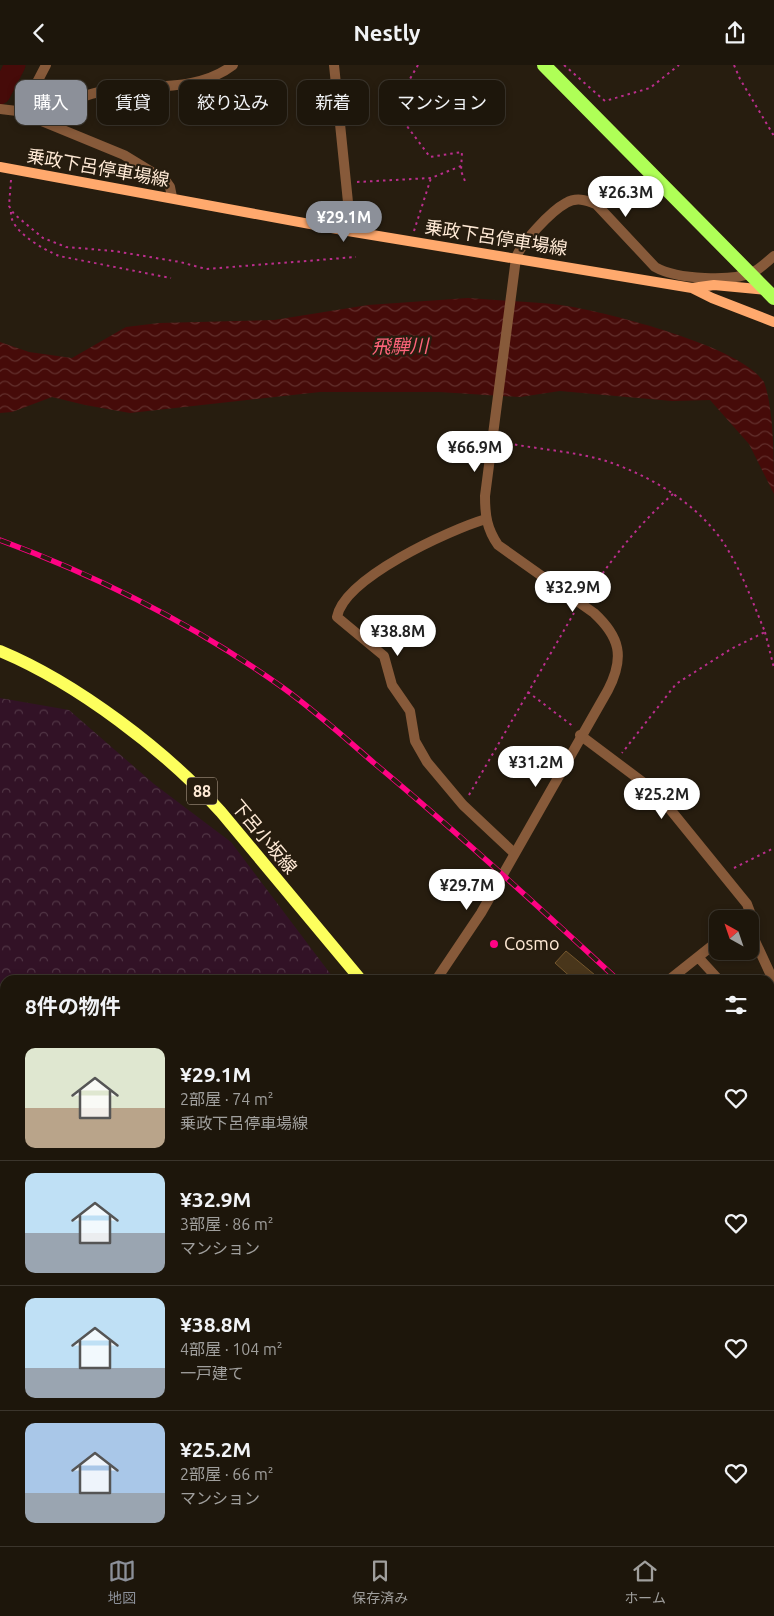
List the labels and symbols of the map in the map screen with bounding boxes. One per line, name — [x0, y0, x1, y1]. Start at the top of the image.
street label: 乗政下呂停車場線 — [26, 145, 171, 189]
pin: ¥26.3M — [585, 175, 667, 218]
pin: ¥29.1M — [303, 201, 385, 243]
street label: 乗政下呂停車場線 — [423, 216, 569, 258]
water label: 飛騨川 — [371, 334, 431, 357]
pin: ¥66.9M — [434, 431, 516, 473]
pin: ¥32.9M — [532, 571, 614, 613]
pin: ¥38.8M — [357, 615, 439, 657]
pin: ¥31.2M — [495, 745, 577, 788]
road number: 88 — [187, 777, 217, 804]
pin: ¥25.2M — [621, 777, 703, 820]
street label: 下呂小坂線 — [228, 795, 301, 877]
pin: ¥29.7M — [426, 869, 508, 911]
north arrow — [709, 910, 759, 960]
place label: Cosmo — [504, 933, 559, 953]
marker: Cosmo — [488, 938, 500, 950]

